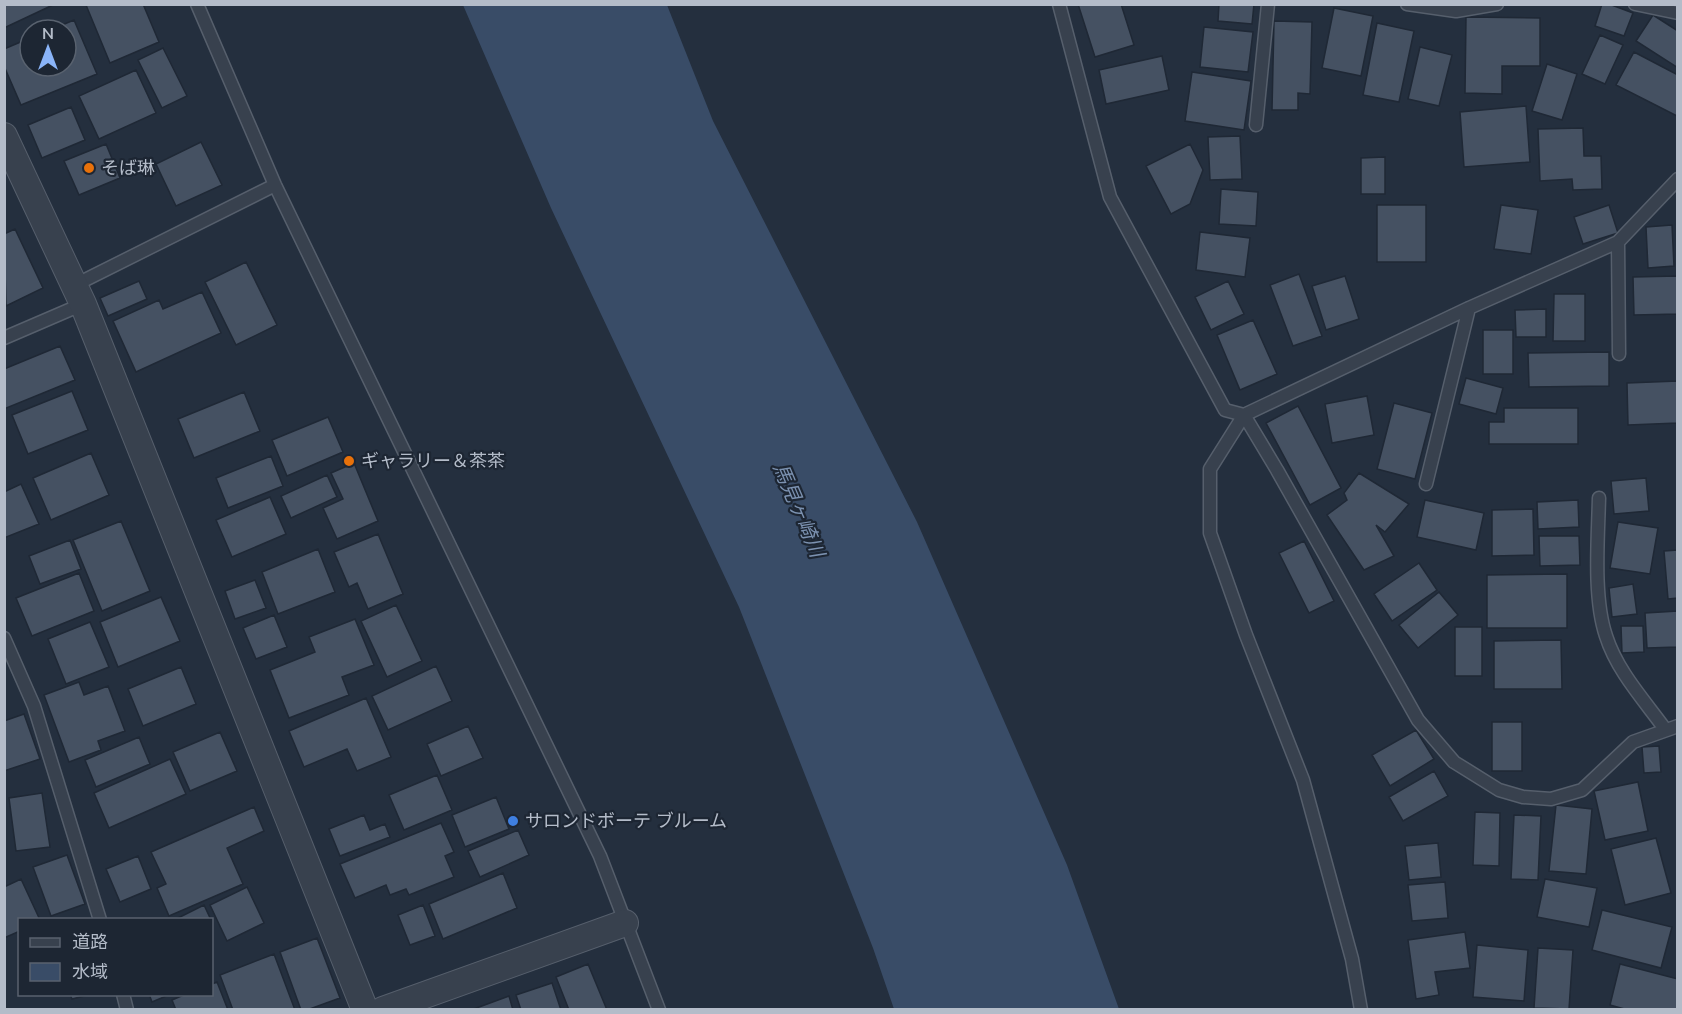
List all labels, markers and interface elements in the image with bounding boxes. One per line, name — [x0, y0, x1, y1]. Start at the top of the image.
north arrow — [18, 18, 78, 78]
text: N — [42, 23, 54, 45]
place label: そば琳 — [101, 156, 155, 180]
marker: そば琳 — [82, 161, 96, 175]
place label: ギャラリー＆茶茶 — [361, 449, 505, 473]
marker: ギャラリー＆茶茶 — [342, 454, 356, 468]
water label: 馬見ヶ崎川 — [767, 459, 831, 563]
place label: サロンドボーテ ブルーム — [525, 809, 727, 833]
marker: サロンドボーテ ブルーム — [506, 814, 520, 828]
legend — [18, 918, 213, 996]
text: 道路 — [72, 930, 108, 954]
text: 水域 — [72, 960, 108, 984]

